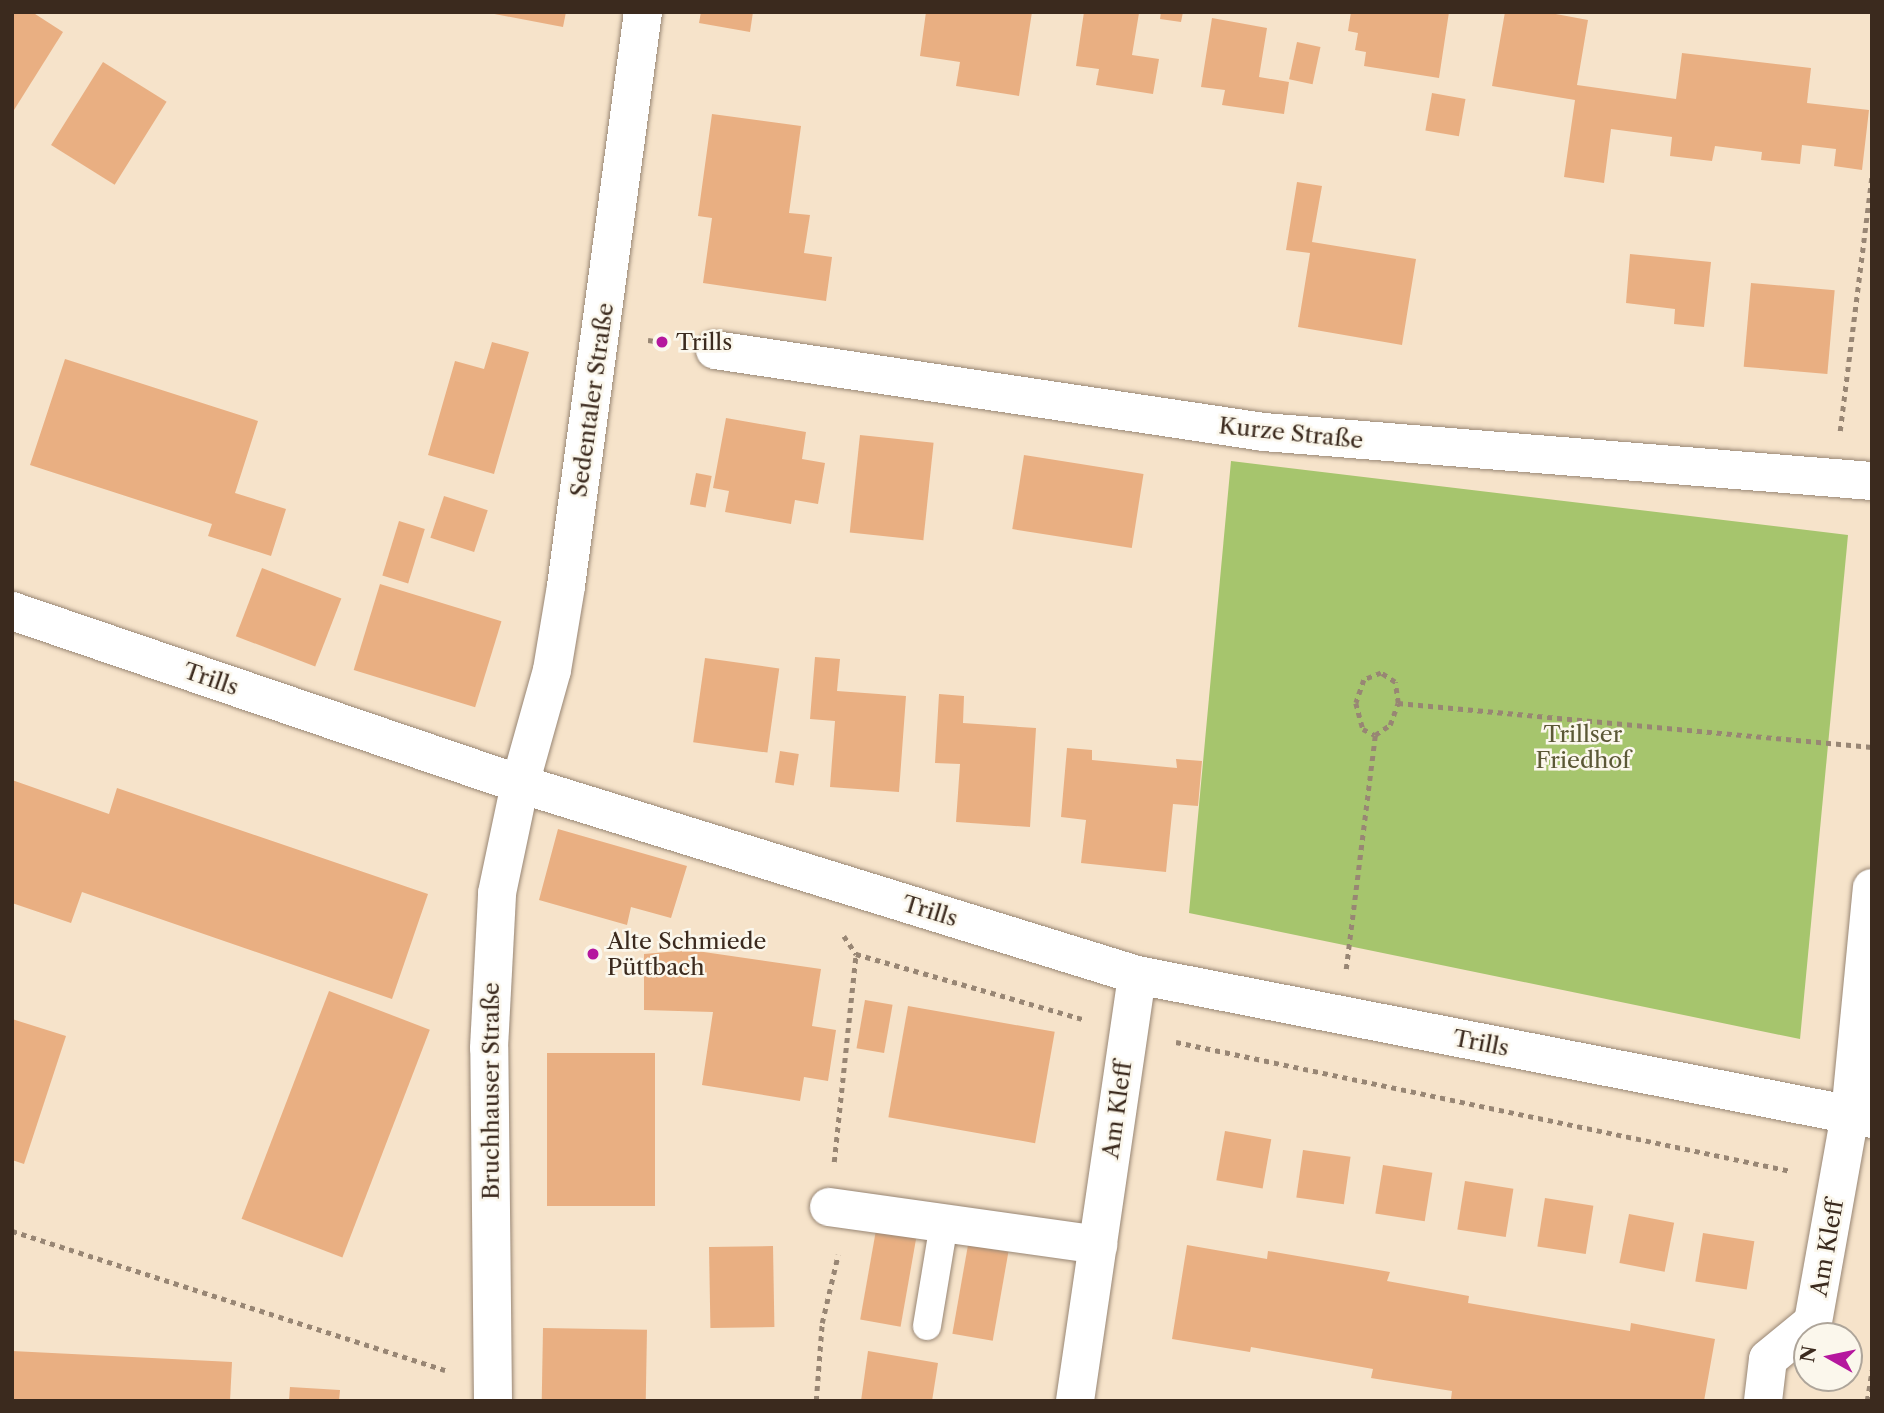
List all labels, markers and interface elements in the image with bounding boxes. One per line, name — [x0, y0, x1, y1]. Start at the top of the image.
street label: Sedentaler Straße — [565, 301, 619, 499]
place label: Trills — [676, 328, 732, 356]
marker: Trills — [654, 334, 670, 350]
street label: Kurze Straße — [1217, 412, 1365, 454]
street label: Trills — [180, 657, 242, 701]
park label: Trillser Friedhof — [1535, 720, 1631, 774]
street label: Trills — [899, 890, 961, 932]
place label: Alte Schmiede Püttbach — [607, 927, 766, 981]
marker: Alte Schmiede Püttbach — [585, 946, 601, 962]
street label: Bruchhauser Straße — [477, 982, 505, 1200]
street label: Trills — [1451, 1024, 1511, 1062]
street label: Am Kleff — [1097, 1060, 1137, 1160]
street label: Am Kleff — [1805, 1197, 1849, 1299]
north arrow — [1793, 1322, 1863, 1392]
text: N — [1796, 1344, 1821, 1364]

